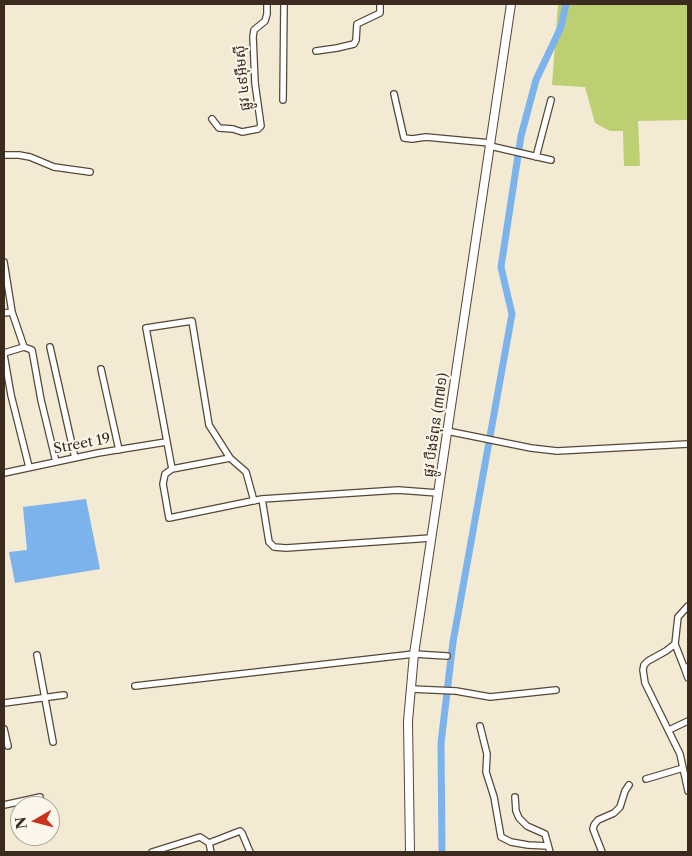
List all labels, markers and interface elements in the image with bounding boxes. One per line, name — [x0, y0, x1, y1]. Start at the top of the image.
street label: ផ្លូវ ៤៩អ៊ឹមស៊ី — [232, 45, 254, 111]
street label: ផ្លូវ បឹងទំពុន (៣៧១) — [420, 372, 452, 478]
street label: Street 19 — [52, 430, 112, 458]
north arrow — [10, 796, 60, 846]
text: N — [11, 816, 31, 830]

